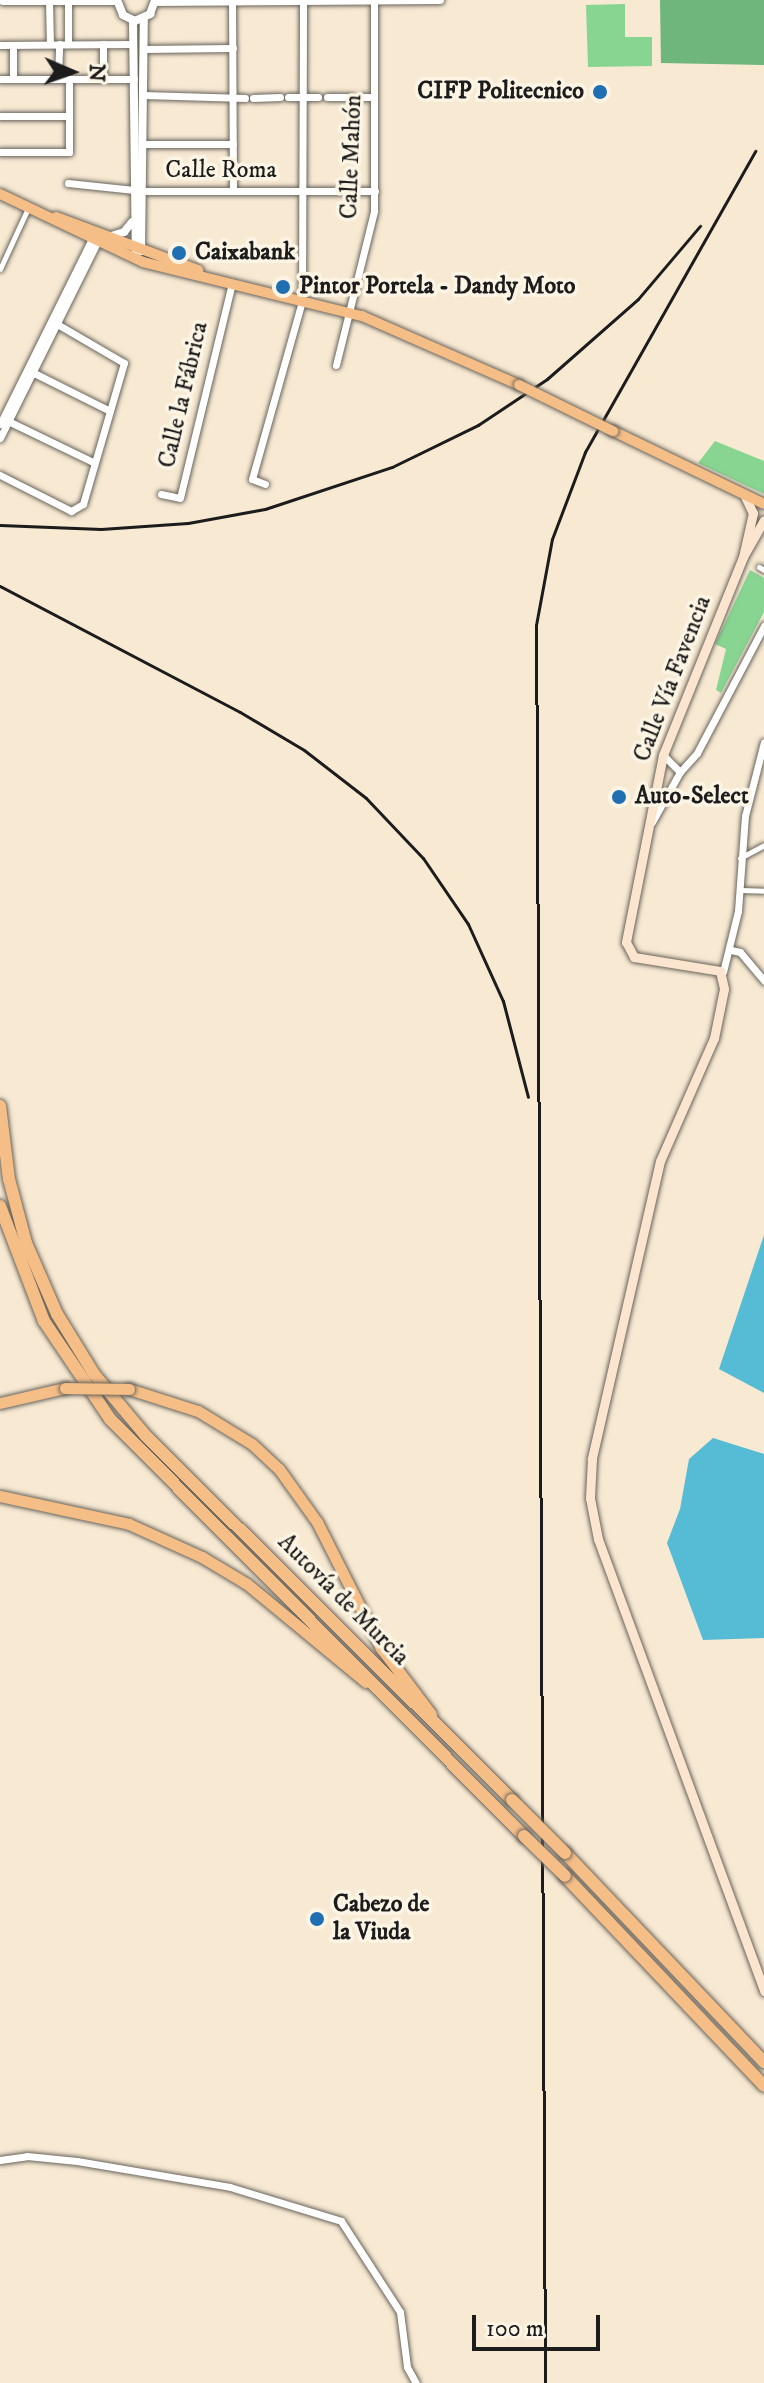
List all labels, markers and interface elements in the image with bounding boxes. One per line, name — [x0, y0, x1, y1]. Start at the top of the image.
north arrow — [32, 32, 112, 112]
text: N — [83, 63, 110, 82]
place label: CIFP Politecnico — [417, 78, 584, 106]
marker: CIFP Politecnico — [591, 83, 609, 101]
street label: Calle Mahón — [335, 94, 369, 220]
street label: Calle Roma — [165, 157, 277, 185]
place label: Caixabank — [195, 239, 295, 267]
marker: Caixabank — [170, 244, 188, 262]
place label: Pintor Portela - Dandy Moto — [299, 273, 575, 301]
marker: Pintor Portela - Dandy Moto — [274, 278, 292, 296]
street label: Calle la Fábrica — [153, 319, 215, 471]
street label: Calle Vía Favencia — [628, 592, 718, 766]
place label: Auto-Select — [635, 783, 749, 811]
marker: Auto-Select — [610, 788, 628, 806]
street label: Autovía de Murcia — [271, 1528, 415, 1672]
place label: Cabezo de la Viuda — [333, 1891, 429, 1947]
marker: Cabezo de la Viuda — [308, 1910, 326, 1928]
scale bar — [476, 2299, 604, 2349]
text: 100 m — [486, 2314, 544, 2344]

